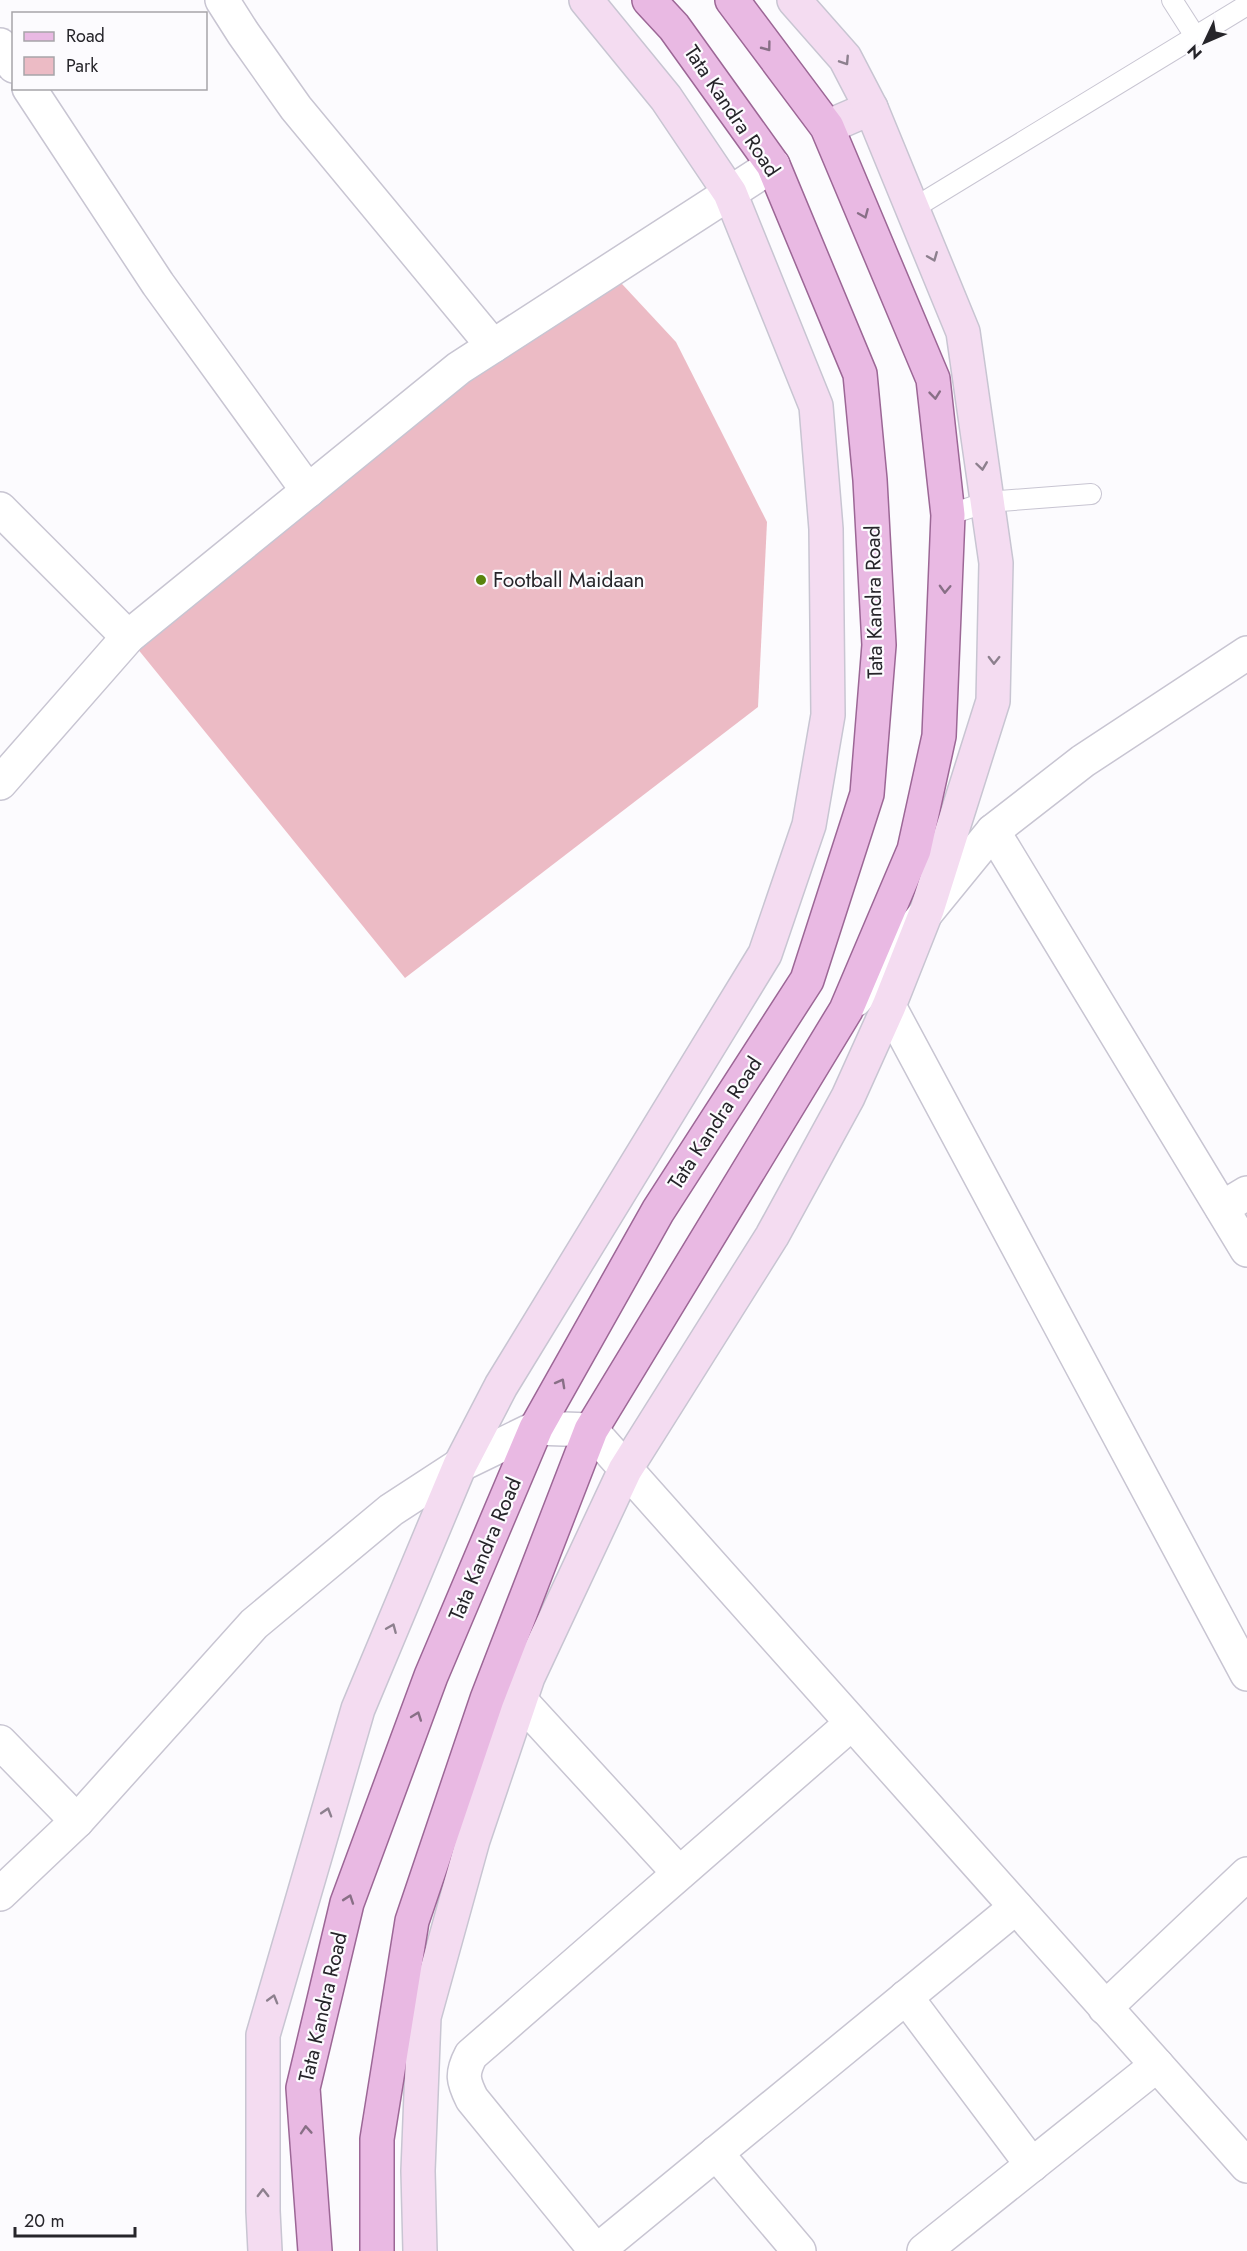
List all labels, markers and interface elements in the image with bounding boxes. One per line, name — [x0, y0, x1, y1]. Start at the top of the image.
legend — [12, 12, 207, 90]
north arrow — [1175, 12, 1235, 72]
text: Road — [66, 23, 105, 49]
street label: Tata Kandra Road — [677, 39, 787, 183]
one-way arrow — [760, 40, 771, 51]
text: N — [1182, 40, 1207, 65]
text: Park — [66, 53, 98, 79]
one-way arrow — [838, 54, 849, 65]
one-way arrow — [857, 208, 869, 219]
one-way arrow — [926, 251, 938, 262]
one-way arrow — [928, 391, 941, 400]
one-way arrow — [976, 462, 988, 471]
street label: Tata Kandra Road — [858, 525, 890, 679]
place label: Football Maidaan — [493, 565, 645, 595]
marker: Football Maidaan — [474, 573, 488, 587]
one-way arrow — [938, 585, 951, 594]
one-way arrow — [987, 656, 1000, 665]
street label: Tata Kandra Road — [661, 1051, 769, 1195]
one-way arrow — [554, 1379, 565, 1389]
street label: Tata Kandra Road — [441, 1473, 529, 1625]
one-way arrow — [385, 1623, 397, 1634]
one-way arrow — [409, 1711, 422, 1721]
one-way arrow — [320, 1807, 332, 1818]
one-way arrow — [342, 1894, 355, 1905]
street label: Tata Kandra Road — [291, 1929, 355, 2085]
one-way arrow — [266, 1994, 278, 2005]
one-way arrow — [300, 2125, 313, 2134]
one-way arrow — [257, 2188, 269, 2197]
scale bar — [15, 2200, 135, 2238]
text: 20 m — [24, 2208, 64, 2234]

